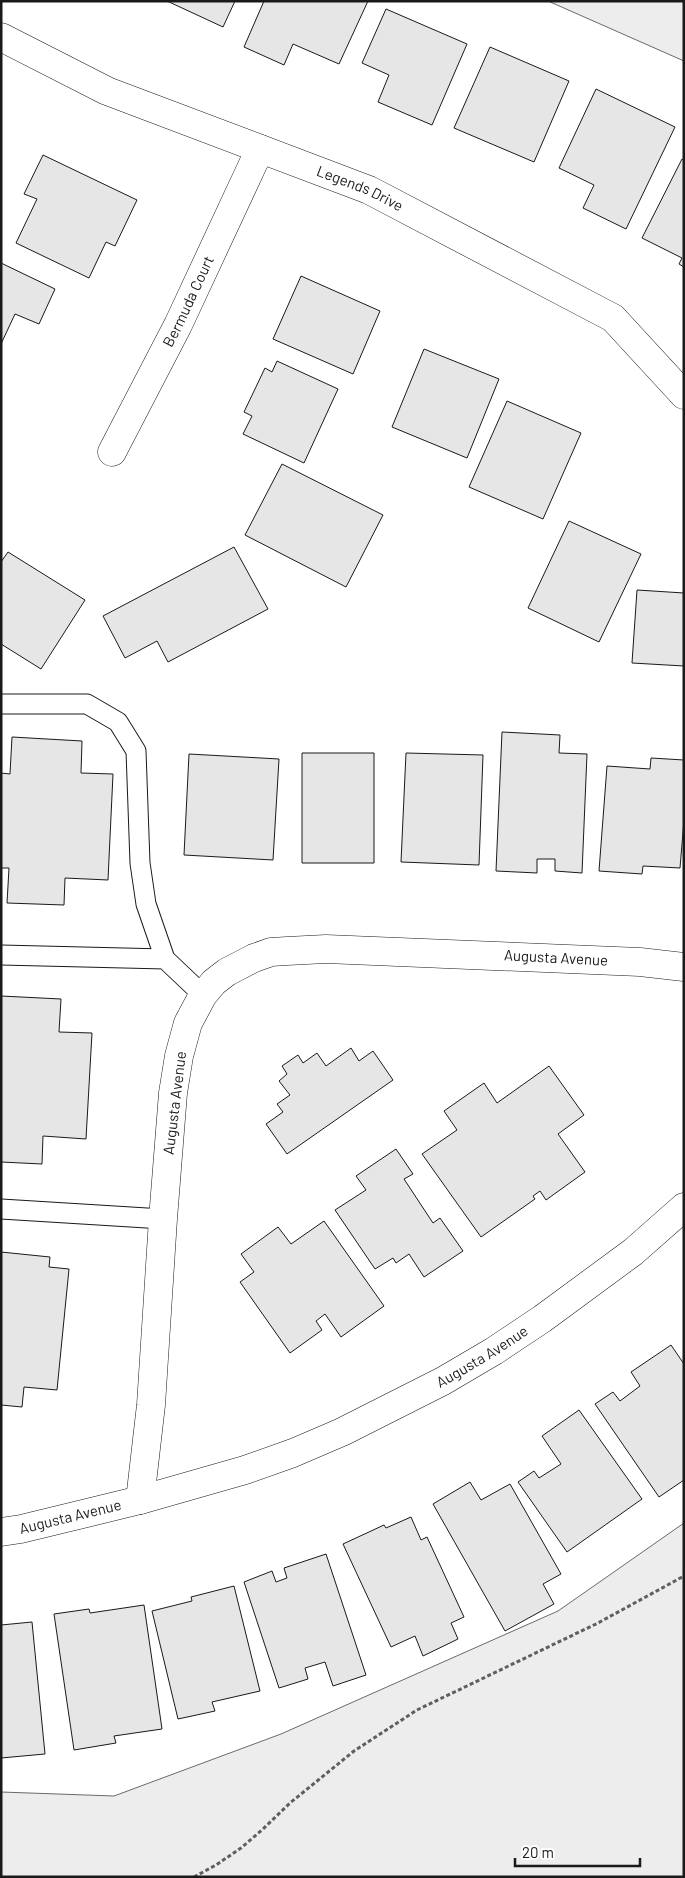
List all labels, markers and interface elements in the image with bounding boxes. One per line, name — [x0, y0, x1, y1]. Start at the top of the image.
street label: Legends Drive — [314, 161, 407, 214]
street label: Bermuda Court — [158, 253, 217, 350]
street label: Augusta Avenue — [504, 945, 609, 969]
street label: Augusta Avenue — [159, 1050, 189, 1156]
street label: Augusta Avenue — [433, 1321, 531, 1391]
street label: Augusta Avenue — [17, 1495, 123, 1537]
scale bar — [515, 1836, 640, 1868]
text: 20 m — [522, 1843, 554, 1861]

